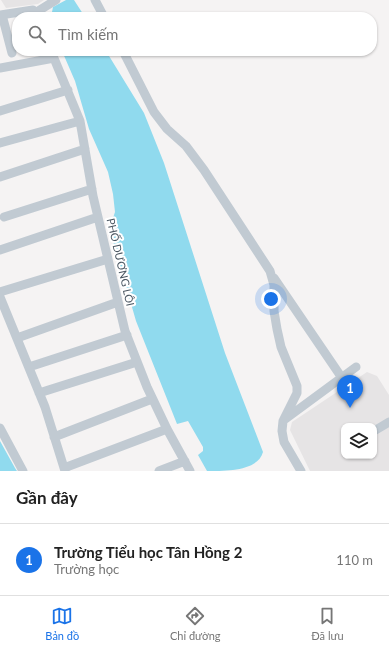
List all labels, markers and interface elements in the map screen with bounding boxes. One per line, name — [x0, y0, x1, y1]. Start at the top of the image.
search box — [12, 12, 377, 56]
icon: search — [26, 23, 48, 45]
text: Tìm kiếm — [58, 25, 118, 43]
street label: PHỐ DƯƠNG LÔI — [105, 217, 138, 307]
your location — [261, 289, 281, 309]
pin: 1 — [337, 375, 363, 408]
map controls — [341, 423, 377, 459]
button: layers — [341, 423, 377, 459]
text: Gần đây — [16, 487, 78, 508]
text: Trường Tiểu học Tân Hồng 2 — [54, 543, 242, 561]
text: 1 — [25, 552, 33, 568]
text: 110 m — [336, 552, 373, 568]
text: Trường học — [54, 561, 119, 577]
tab: Bản đồ — [45, 605, 79, 642]
tab: Chỉ đường — [170, 605, 221, 642]
tab: Đã lưu — [311, 605, 344, 642]

